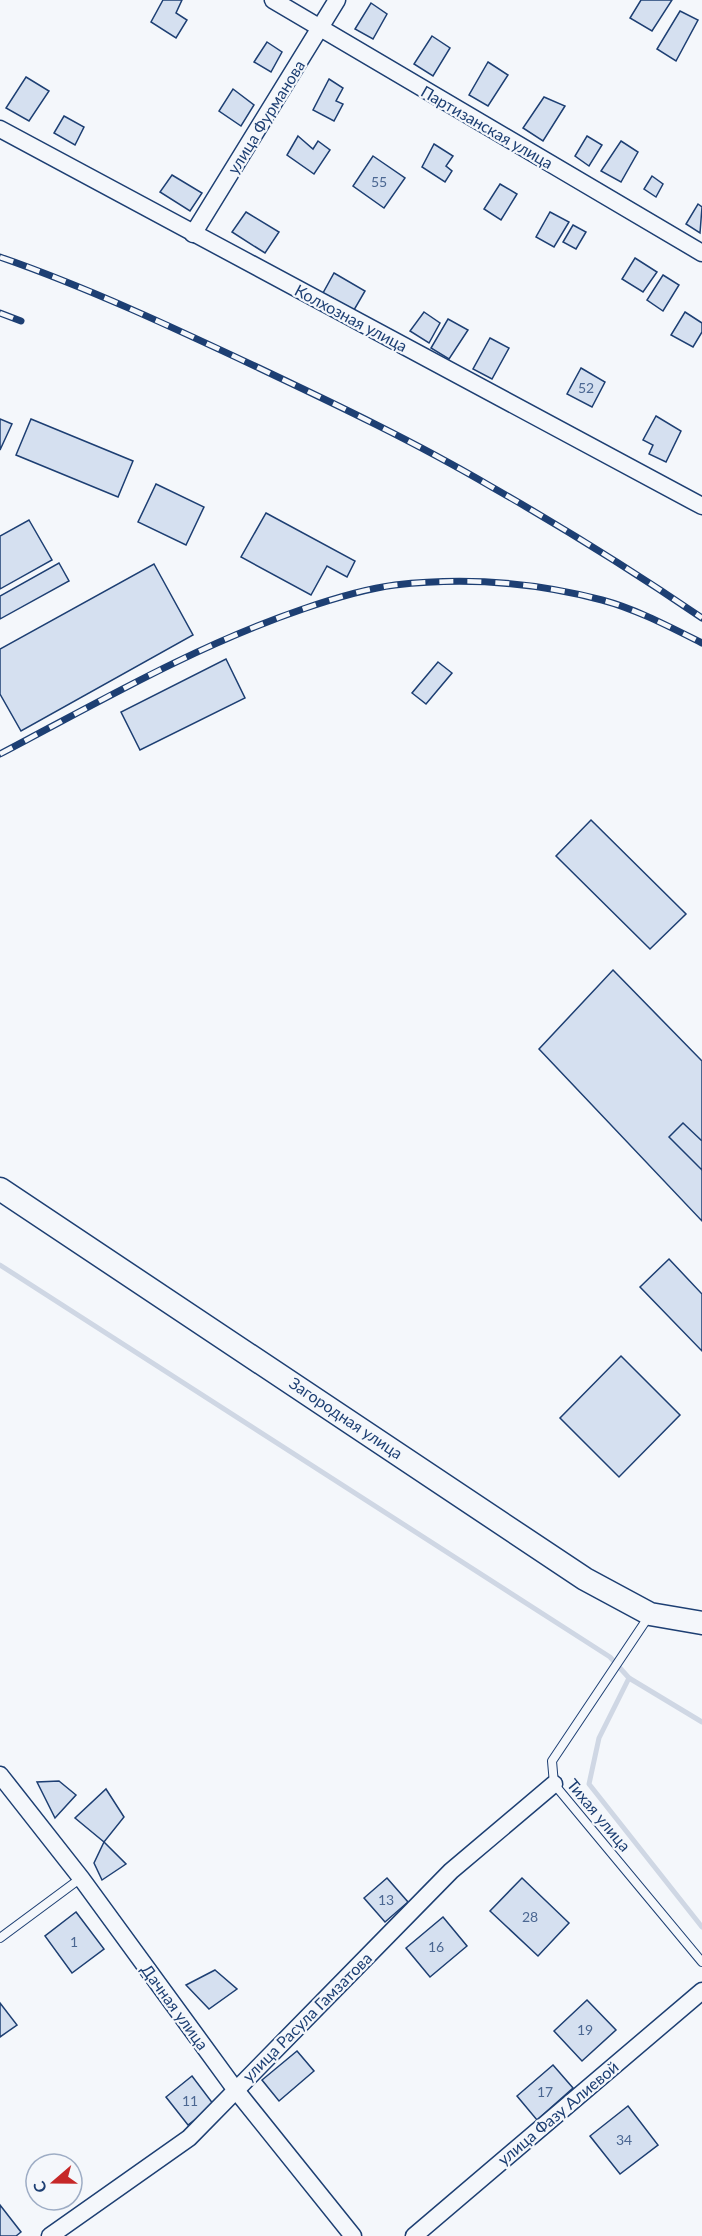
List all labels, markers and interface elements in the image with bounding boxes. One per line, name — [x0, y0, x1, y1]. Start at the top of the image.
street label: улица Фурманова — [223, 56, 308, 177]
street label: Партизанская улица — [418, 81, 557, 172]
house number: 55 — [371, 173, 387, 190]
street label: Колхозная улица — [292, 280, 411, 355]
house number: 52 — [578, 379, 594, 396]
street label: Загородная улица — [286, 1373, 407, 1463]
street label: Тихая улица — [564, 1775, 635, 1855]
house number: 13 — [378, 1891, 394, 1908]
house number: 28 — [522, 1908, 538, 1925]
house number: 1 — [70, 1933, 78, 1950]
house number: 16 — [428, 1938, 444, 1955]
street label: улица Расула Гамзатова — [238, 1948, 375, 2085]
street label: Дачная улица — [138, 1960, 213, 2053]
house number: 19 — [577, 2021, 593, 2038]
street label: улица Фазу Алиевой — [494, 2057, 622, 2169]
house number: 17 — [537, 2083, 553, 2100]
house number: 11 — [182, 2092, 198, 2109]
house number: 34 — [616, 2131, 632, 2148]
north arrow — [24, 2152, 84, 2212]
text: С — [29, 2179, 50, 2196]

